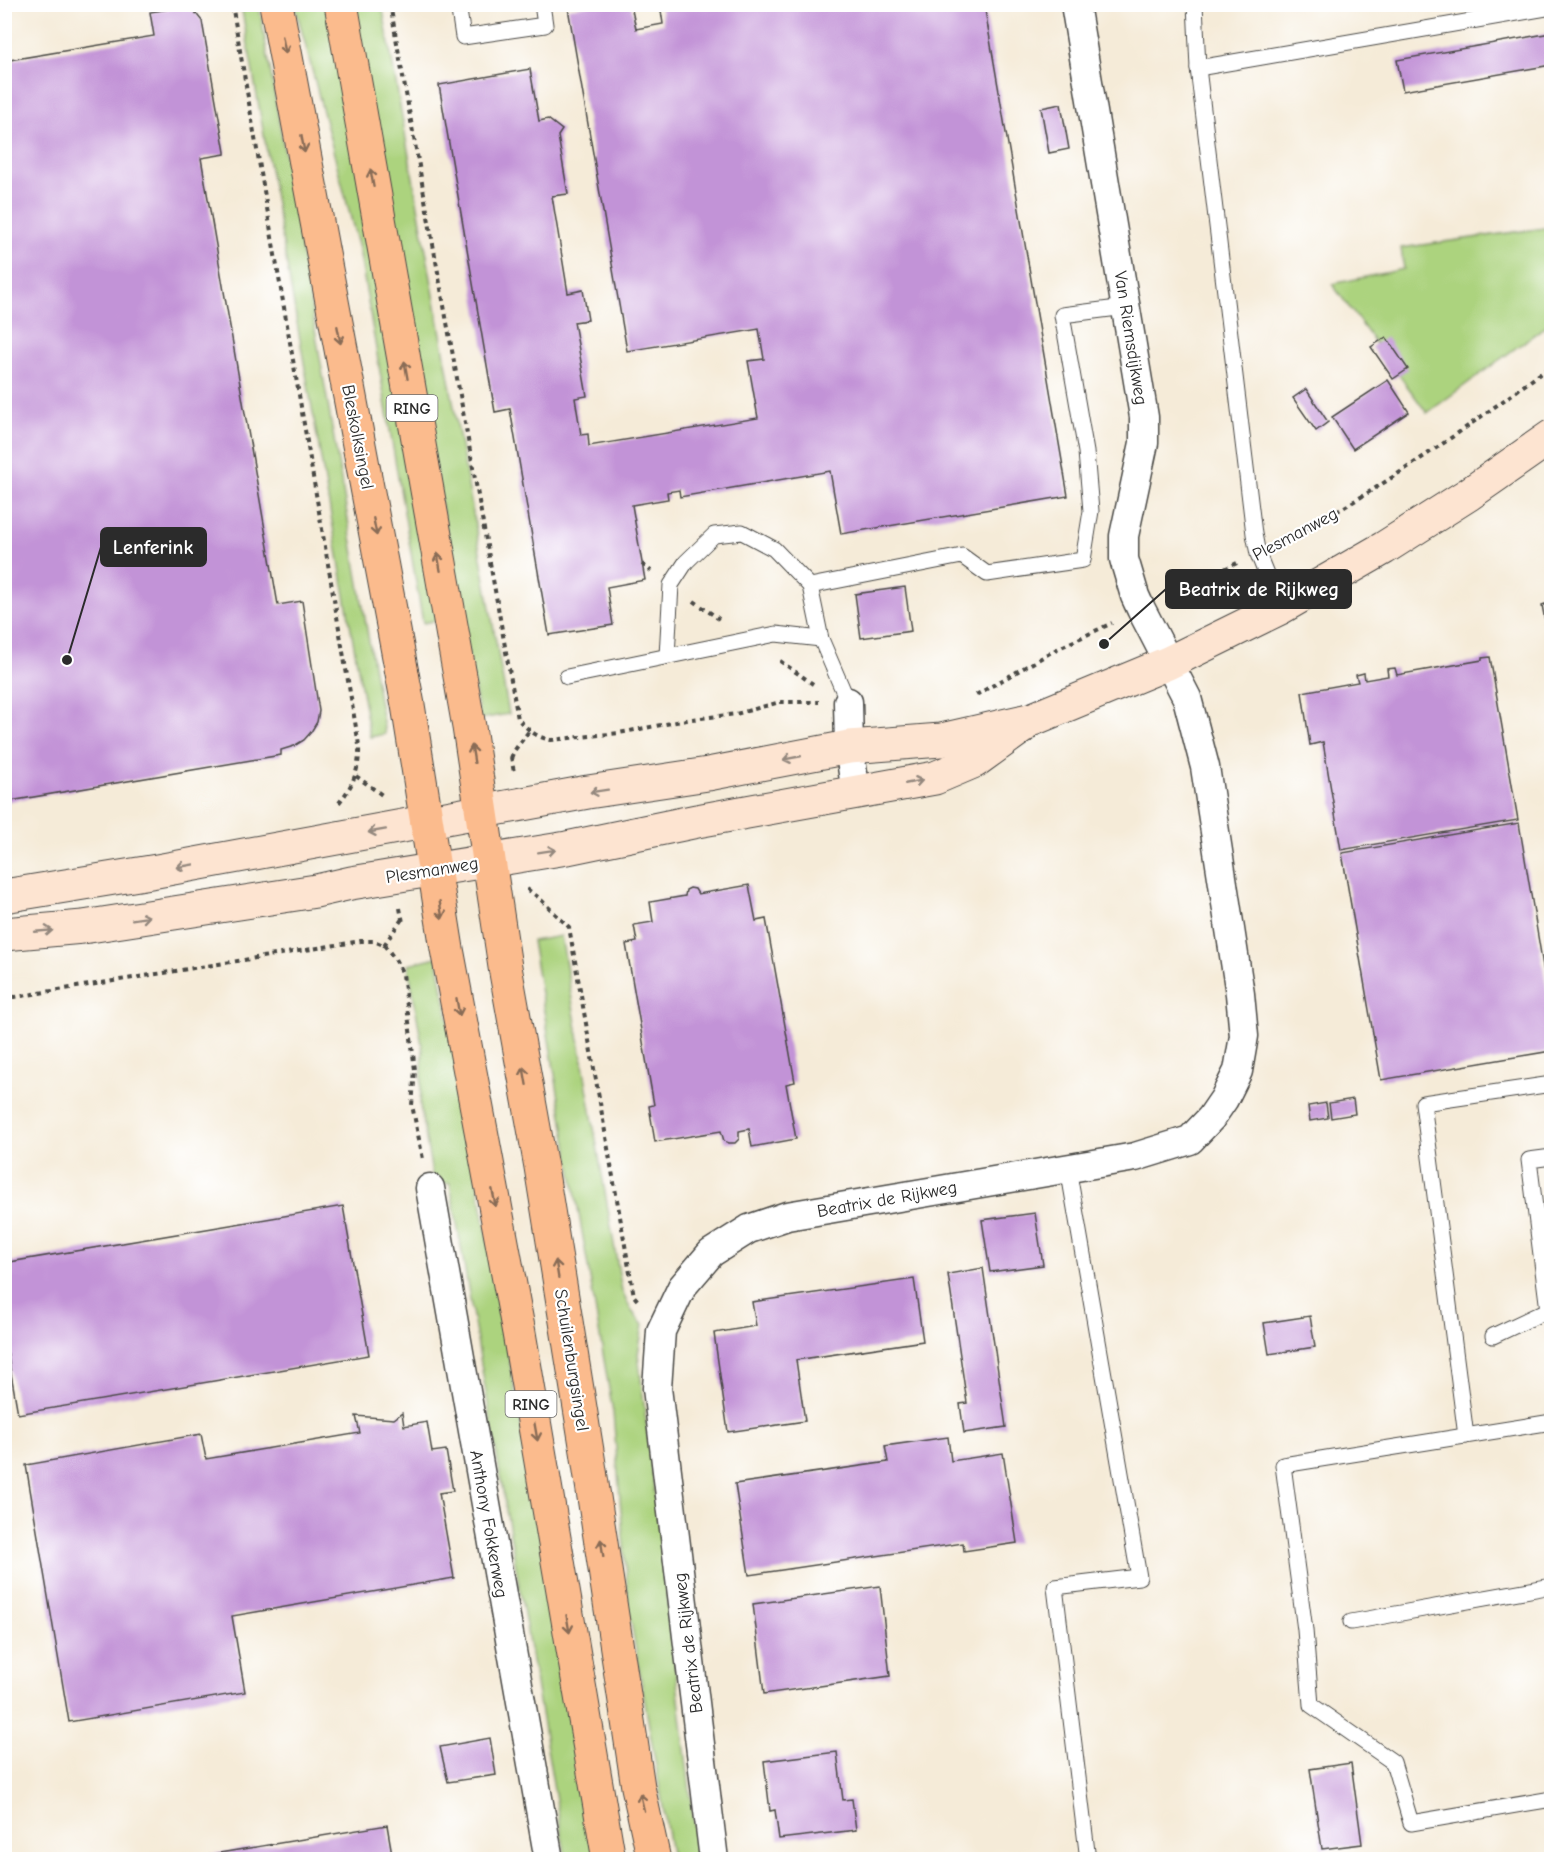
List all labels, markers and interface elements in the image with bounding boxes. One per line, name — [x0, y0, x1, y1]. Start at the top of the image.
one-way arrow — [279, 35, 290, 55]
one-way arrow — [298, 133, 309, 153]
one-way arrow — [366, 169, 377, 188]
street label: Van Riemsdijkweg — [1110, 269, 1151, 407]
one-way arrow — [334, 325, 345, 345]
one-way arrow — [400, 361, 411, 380]
street label: Bleskolksingel — [337, 383, 378, 491]
road number: RING — [386, 395, 438, 421]
street label: Plesmanweg — [1249, 503, 1342, 566]
one-way arrow — [370, 517, 381, 536]
callout: Lenferink — [101, 528, 206, 566]
text: Lenferink — [113, 536, 193, 559]
one-way arrow — [434, 553, 445, 572]
callout: Beatrix de Rijkweg — [1166, 570, 1351, 608]
text: Beatrix de Rijkweg — [1179, 578, 1339, 601]
one-way arrow — [467, 745, 478, 765]
one-way arrow — [782, 753, 802, 764]
one-way arrow — [904, 776, 923, 787]
one-way arrow — [590, 785, 610, 796]
one-way arrow — [368, 826, 388, 837]
one-way arrow — [536, 846, 556, 857]
street label: Plesmanweg — [384, 853, 480, 888]
one-way arrow — [176, 861, 196, 872]
one-way arrow — [436, 899, 447, 919]
one-way arrow — [131, 912, 150, 923]
one-way arrow — [33, 925, 53, 936]
one-way arrow — [453, 996, 464, 1016]
one-way arrow — [519, 1067, 530, 1087]
street label: Beatrix de Rijkweg — [815, 1177, 959, 1222]
one-way arrow — [489, 1188, 500, 1208]
one-way arrow — [552, 1259, 563, 1279]
street label: Schuilenburgsingel — [550, 1288, 593, 1433]
road number: RING — [506, 1391, 556, 1417]
one-way arrow — [530, 1421, 541, 1441]
street label: Anthony Fokkerweg — [465, 1448, 512, 1600]
one-way arrow — [596, 1538, 607, 1558]
street label: Beatrix de Rijkweg — [669, 1571, 708, 1715]
one-way arrow — [563, 1614, 574, 1633]
one-way arrow — [635, 1793, 647, 1812]

